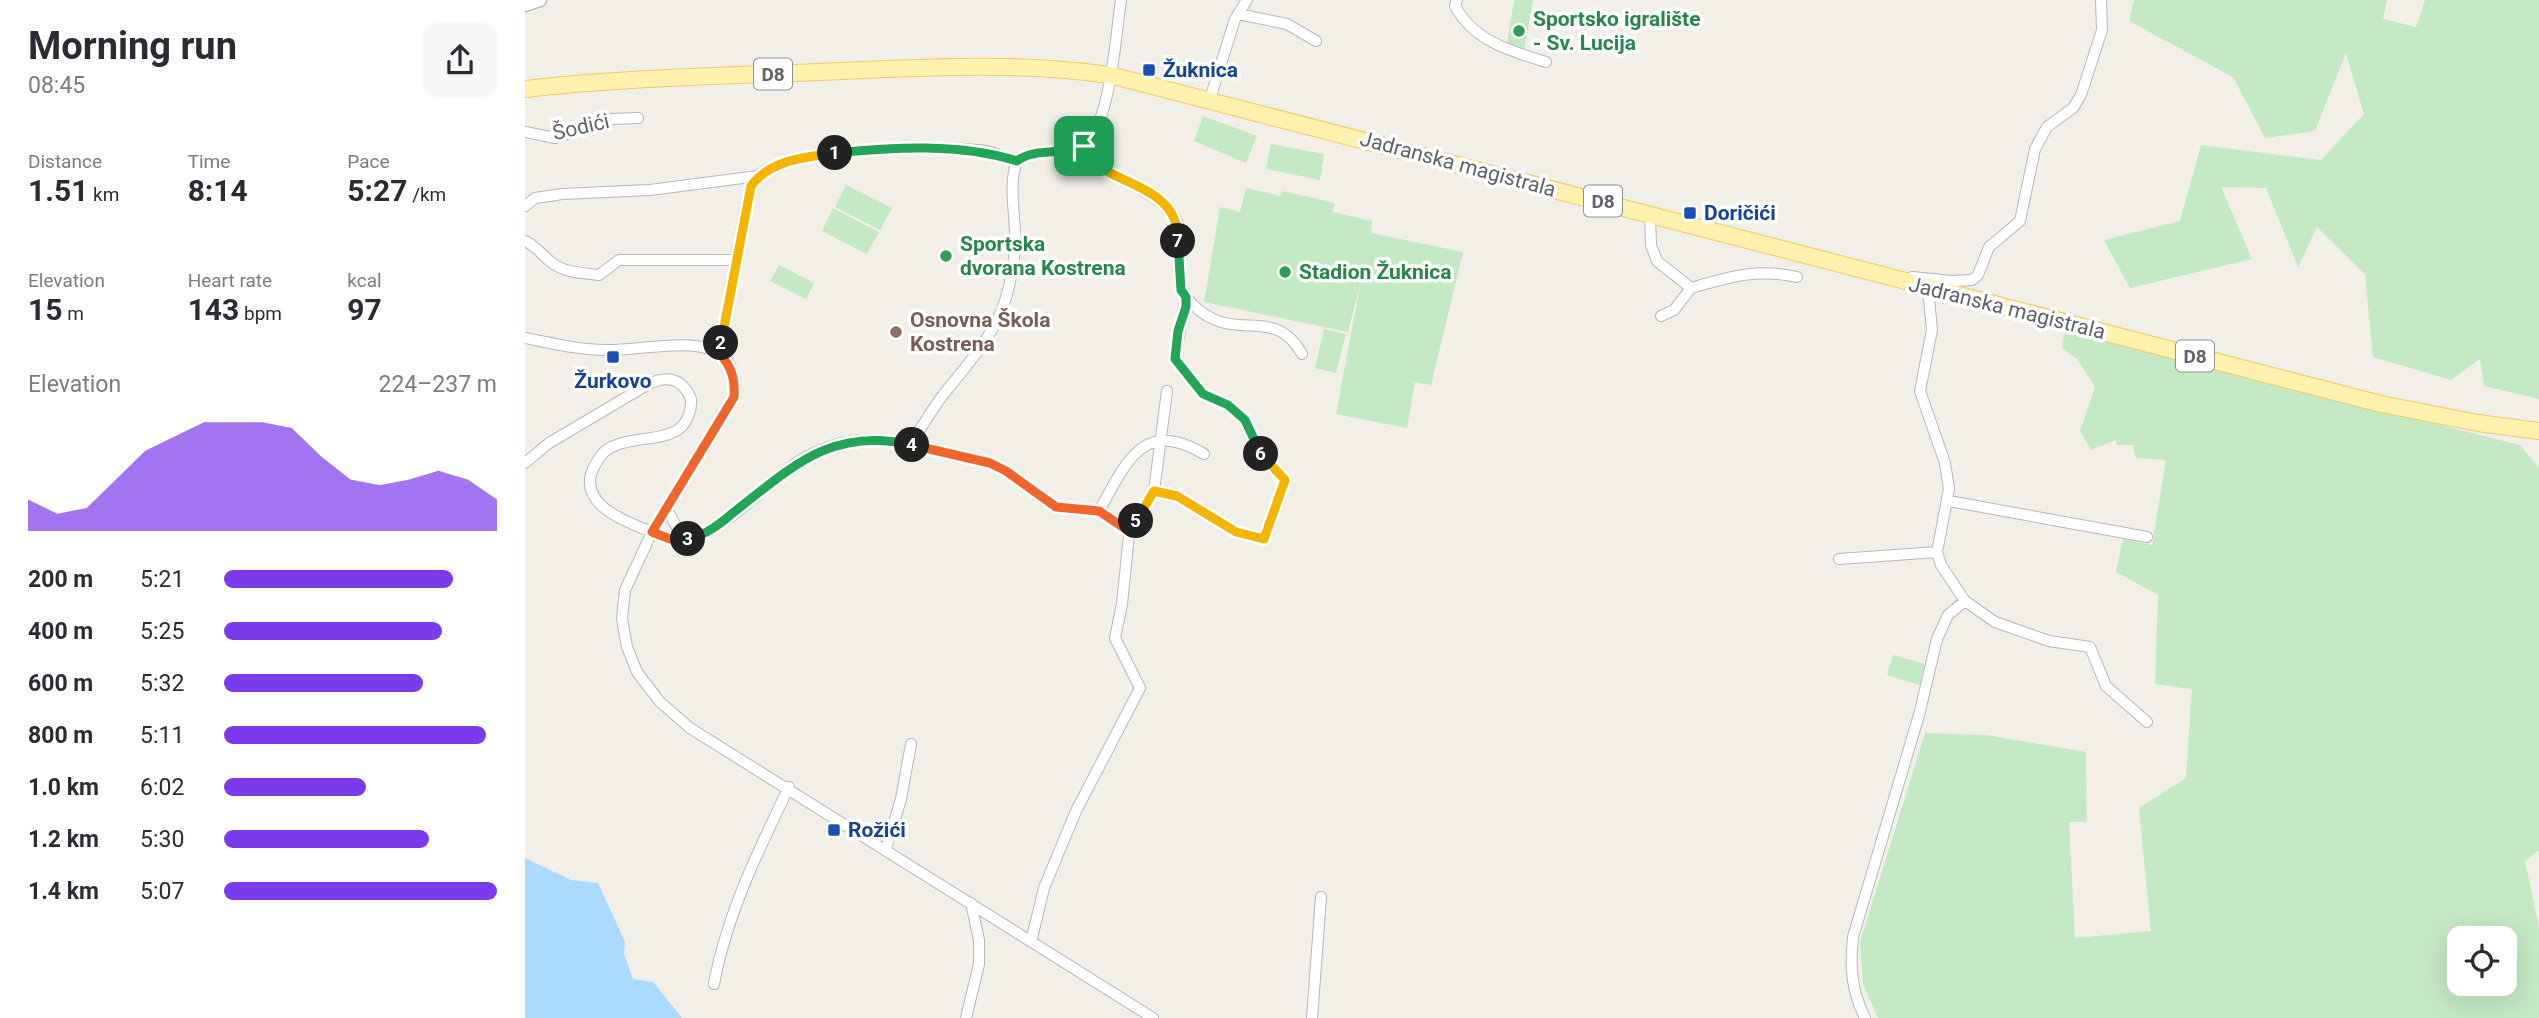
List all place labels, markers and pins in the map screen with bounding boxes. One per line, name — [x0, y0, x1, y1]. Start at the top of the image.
place label: Sportsko igralište - Sv. Lucija — [1533, 7, 1700, 55]
marker: Sportsko igralište - Sv. Lucija — [1511, 23, 1527, 39]
place label: Žuknica — [1163, 58, 1238, 82]
marker: Žuknica — [1141, 62, 1157, 78]
pin — [1054, 116, 1114, 176]
pin: 1 — [817, 136, 853, 170]
place label: Doričići — [1704, 201, 1776, 225]
marker: Doričići — [1682, 205, 1698, 221]
pin: 7 — [1161, 224, 1195, 258]
place label: Sportska dvorana Kostrena — [960, 232, 1126, 280]
marker: Sportska dvorana Kostrena — [938, 248, 954, 264]
place label: Stadion Žuknica — [1299, 260, 1452, 284]
marker: Stadion Žuknica — [1277, 264, 1293, 280]
place label: Osnovna Škola Kostrena — [910, 308, 1050, 356]
marker: Osnovna Škola Kostrena — [888, 324, 904, 340]
pin: 2 — [703, 326, 739, 360]
marker: Žurkovo — [605, 349, 621, 365]
place label: Žurkovo — [574, 369, 652, 393]
pin: 4 — [895, 428, 929, 462]
pin: 6 — [1243, 436, 1279, 472]
pin: 5 — [1119, 504, 1153, 538]
pin: 3 — [671, 522, 705, 556]
place label: Rožići — [848, 818, 906, 842]
marker: Rožići — [826, 822, 842, 838]

